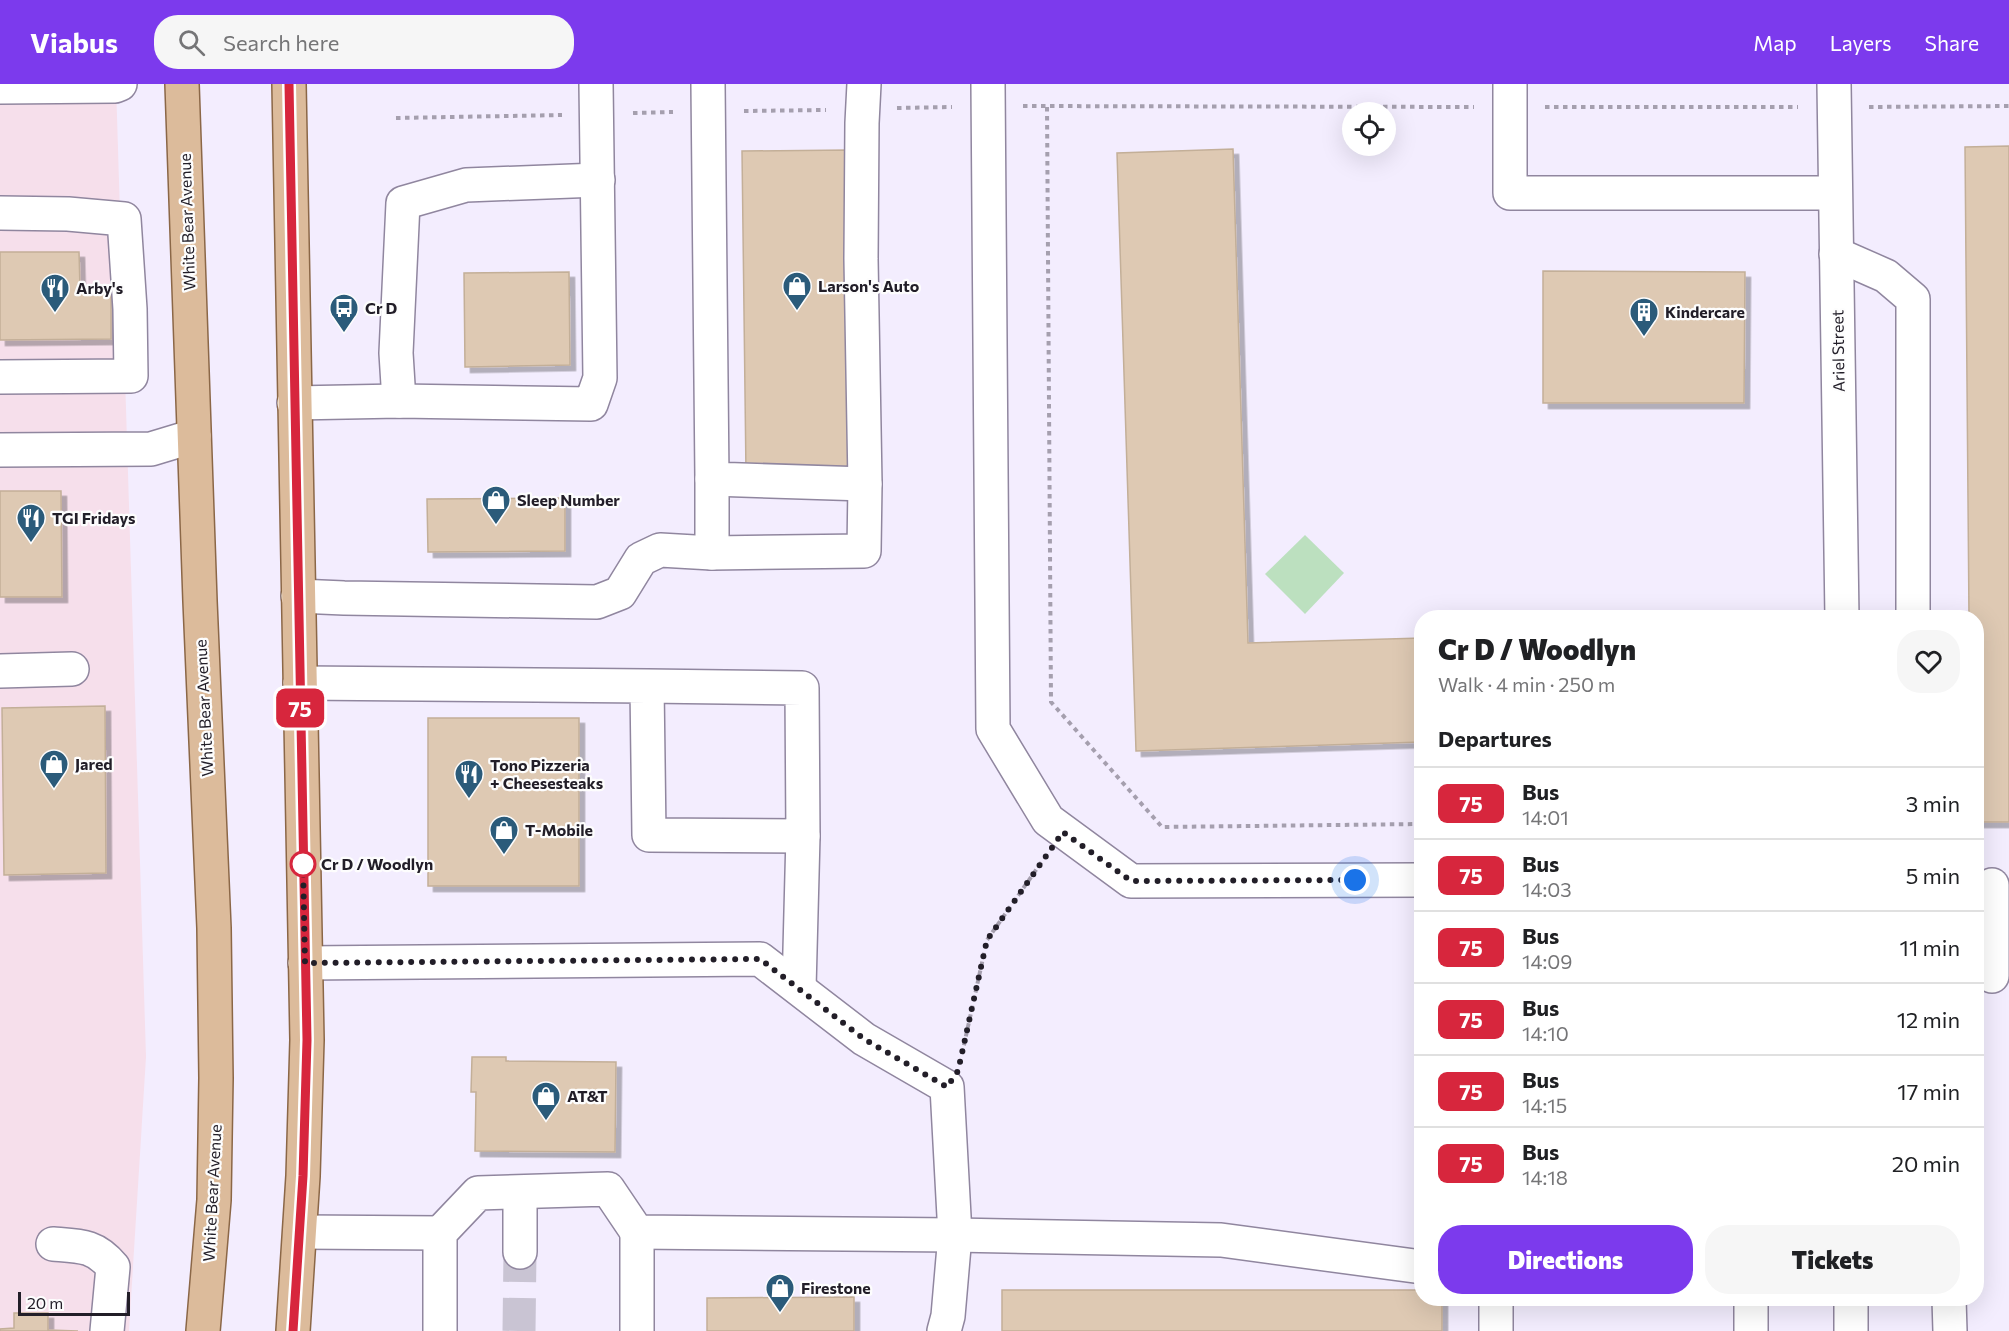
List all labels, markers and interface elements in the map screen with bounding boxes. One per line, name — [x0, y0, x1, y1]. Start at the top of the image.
search box — [154, 15, 574, 69]
text: Viabus — [30, 25, 118, 59]
icon: search — [175, 26, 208, 59]
text: Search here — [223, 29, 339, 56]
text: Map — [1753, 30, 1797, 55]
text: Layers — [1830, 30, 1892, 55]
text: Share — [1925, 30, 1979, 55]
map controls — [1342, 102, 1396, 156]
button: locate — [1342, 102, 1396, 156]
street label: White Bear Avenue — [175, 153, 198, 291]
shop icon: Larson's Auto — [781, 270, 813, 312]
restaurant icon: Arby's — [39, 272, 71, 314]
place label: Larson's Auto — [818, 276, 920, 295]
place label: Arby's — [76, 278, 123, 297]
bus stop icon: Cr D — [328, 292, 360, 334]
building icon: Kindercare — [1628, 296, 1660, 338]
place label: Cr D — [365, 298, 398, 317]
place label: Kindercare — [1665, 302, 1745, 321]
street label: Ariel Street — [1827, 309, 1848, 392]
shop icon: Sleep Number — [480, 484, 512, 526]
place label: Sleep Number — [517, 490, 620, 509]
restaurant icon: TGI Fridays — [15, 502, 47, 544]
place label: TGI Fridays — [52, 508, 136, 527]
button: heart — [1897, 630, 1960, 693]
text: Cr D / Woodlyn — [1438, 632, 1636, 666]
street label: White Bear Avenue — [190, 639, 217, 777]
text: Walk · 4 min · 250 m — [1438, 672, 1615, 696]
line badge: 75 — [273, 688, 327, 728]
text: 75 — [288, 696, 312, 721]
text: Departures — [1438, 725, 1552, 752]
shop icon: Jared — [38, 748, 70, 790]
place label: Jared — [75, 754, 113, 773]
place label: Tono Pizzeria + Cheesesteaks — [490, 755, 603, 792]
restaurant icon: Tono Pizzeria + Cheesesteaks — [453, 758, 485, 800]
text: Bus — [1522, 778, 1559, 805]
text: 3 min — [1906, 790, 1960, 817]
text: 75 — [1459, 791, 1483, 816]
text: 14:01 — [1522, 805, 1569, 829]
shop icon: T-Mobile — [488, 814, 520, 856]
place label: T-Mobile — [525, 820, 593, 839]
text: Bus — [1522, 850, 1559, 877]
marker: Cr D / Woodlyn — [290, 851, 316, 877]
place label: Cr D / Woodlyn — [321, 854, 433, 873]
text: 5 min — [1906, 862, 1960, 889]
text: 75 — [1459, 863, 1483, 888]
your location — [1340, 865, 1370, 895]
text: 14:03 — [1522, 877, 1572, 901]
text: Bus — [1522, 922, 1559, 949]
text: 11 min — [1900, 934, 1960, 961]
text: 75 — [1459, 935, 1483, 960]
text: 14:09 — [1522, 949, 1572, 973]
text: Bus — [1522, 994, 1559, 1021]
text: 12 min — [1897, 1006, 1960, 1033]
text: 75 — [1459, 1007, 1483, 1032]
text: 14:10 — [1522, 1021, 1569, 1045]
text: Bus — [1522, 1066, 1559, 1093]
text: 17 min — [1897, 1078, 1960, 1105]
text: 75 — [1459, 1079, 1483, 1104]
shop icon: AT&T — [530, 1080, 562, 1122]
place label: AT&T — [567, 1086, 608, 1105]
text: 14:15 — [1522, 1093, 1567, 1117]
street label: White Bear Avenue — [198, 1124, 225, 1262]
text: Bus — [1522, 1138, 1559, 1165]
text: 20 min — [1892, 1150, 1960, 1177]
text: 75 — [1459, 1151, 1483, 1176]
text: 14:18 — [1522, 1165, 1568, 1189]
button: Directions — [1438, 1225, 1693, 1294]
button: Tickets — [1705, 1225, 1960, 1294]
shop icon: Firestone — [764, 1272, 796, 1314]
place label: Firestone — [801, 1278, 871, 1297]
scale bar — [18, 1289, 130, 1316]
text: 20 m — [27, 1293, 63, 1312]

